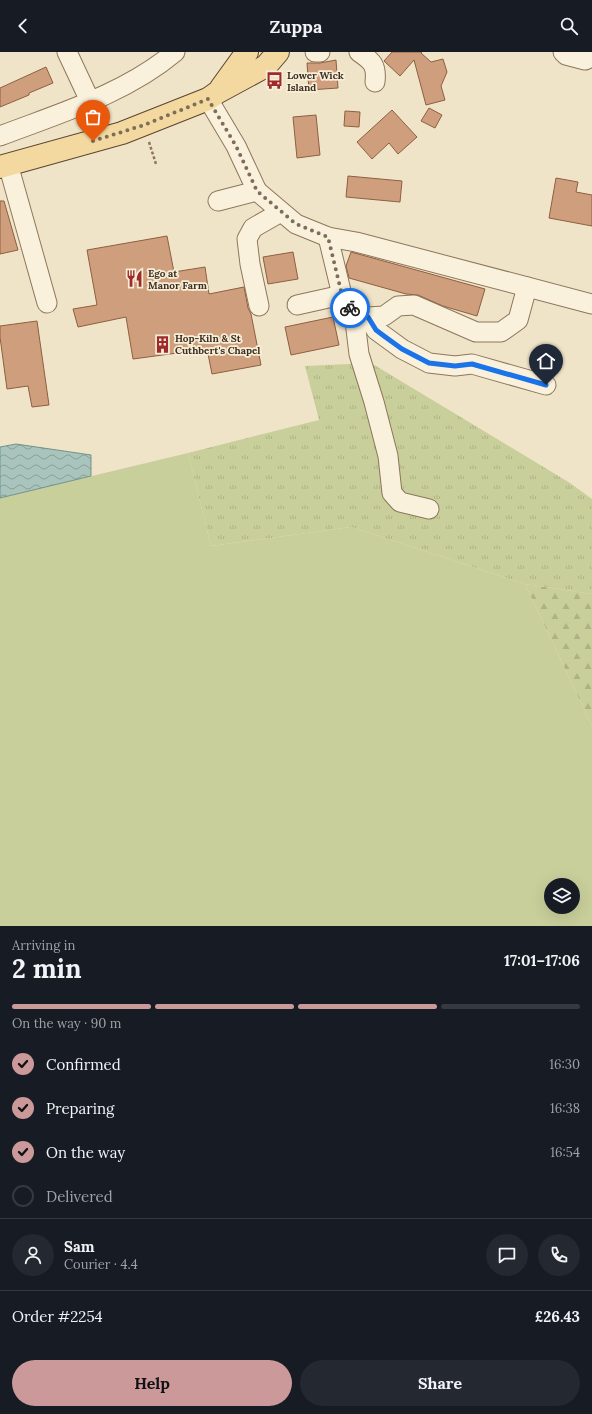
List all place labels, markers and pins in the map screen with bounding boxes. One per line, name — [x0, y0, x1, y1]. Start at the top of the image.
place label: Lower Wick Island — [287, 69, 344, 94]
bus stop icon: Lower Wick Island — [264, 71, 284, 91]
pin — [76, 100, 110, 141]
place label: Ego at Manor Farm — [148, 267, 208, 292]
restaurant icon: Ego at Manor Farm — [125, 269, 145, 289]
place label: Hop-Kiln & St Cuthbert's Chapel — [175, 332, 260, 357]
building icon: Hop-Kiln & St Cuthbert's Chapel — [152, 334, 172, 354]
pin — [529, 344, 563, 385]

